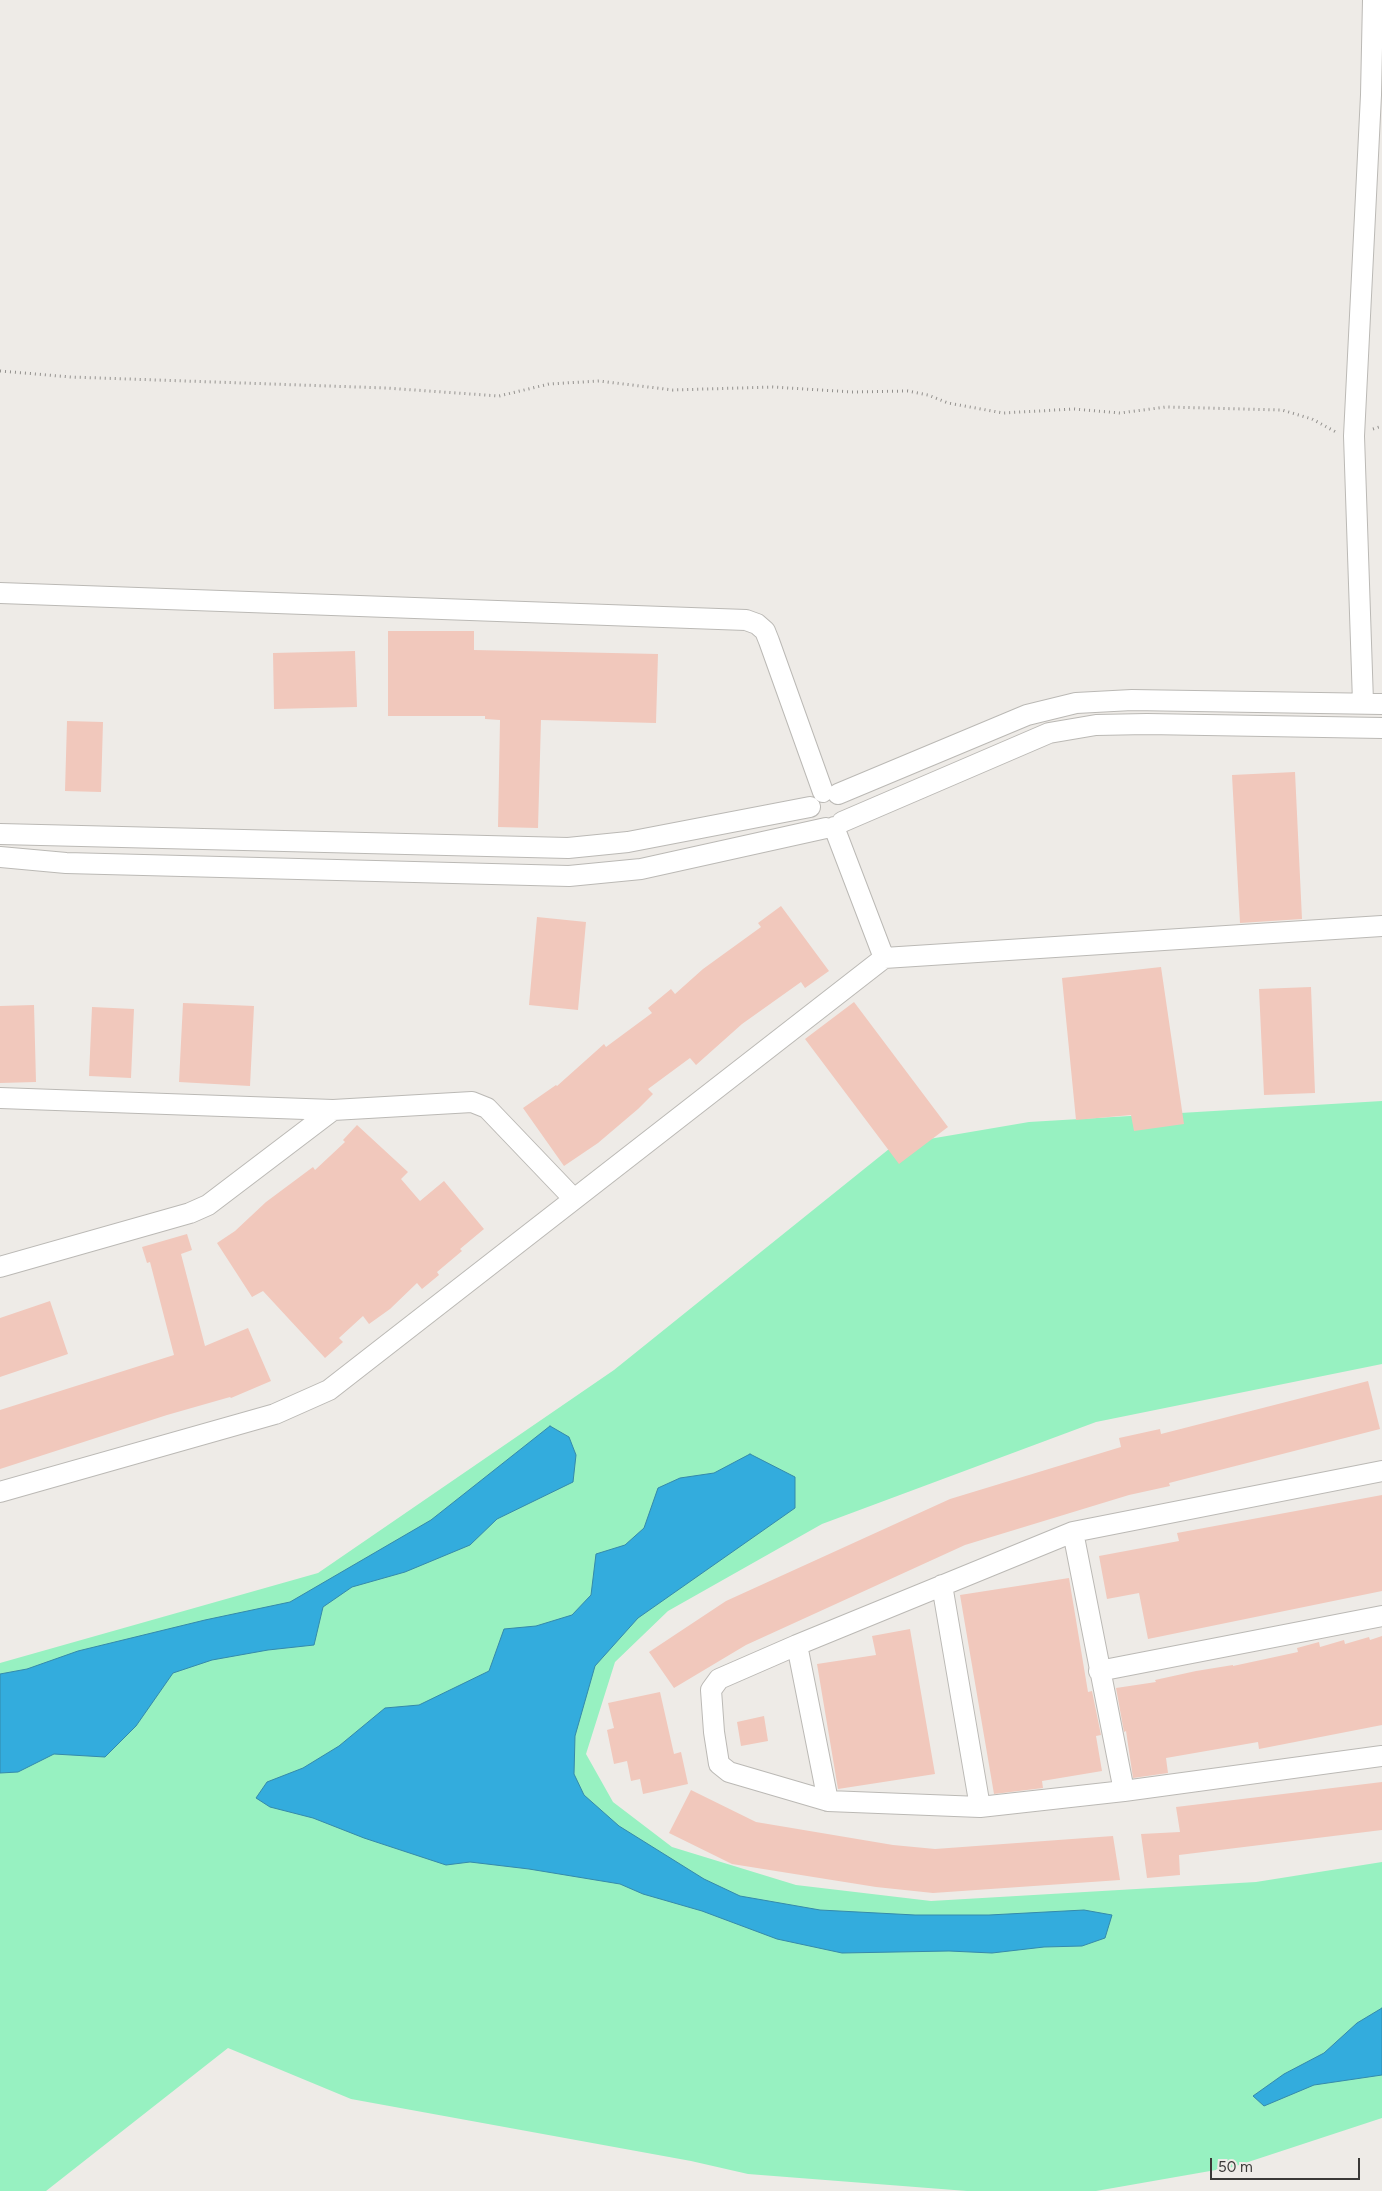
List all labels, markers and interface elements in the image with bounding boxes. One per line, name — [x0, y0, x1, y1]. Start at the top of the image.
scale bar — [1212, 2148, 1362, 2180]
text: 50 m — [1218, 2158, 1253, 2176]

